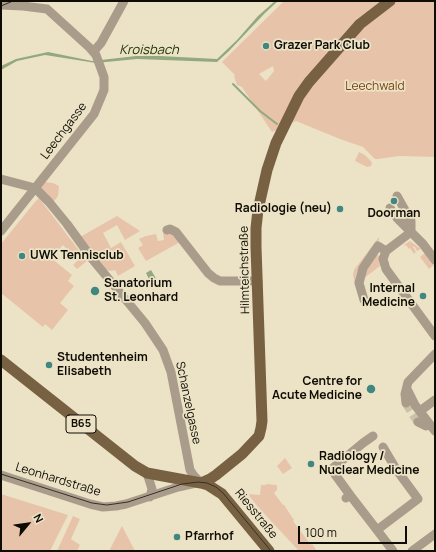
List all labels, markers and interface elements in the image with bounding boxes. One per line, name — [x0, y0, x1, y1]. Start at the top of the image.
place label: Grazer Park Club — [274, 39, 370, 53]
marker: Grazer Park Club — [261, 41, 271, 51]
water label: Kroisbach — [119, 42, 179, 58]
park label: Leechwald — [345, 80, 405, 94]
street label: Leechgasse — [38, 100, 90, 162]
marker: Doorman — [389, 196, 399, 206]
place label: Radiologie (neu) — [235, 202, 332, 216]
marker: Radiologie (neu) — [335, 204, 345, 214]
place label: Doorman — [367, 207, 421, 221]
street label: Hilmteichstraße — [237, 226, 253, 314]
place label: UWK Tennisclub — [30, 249, 124, 263]
marker: UWK Tennisclub — [17, 251, 27, 261]
place label: Sanatorium St. Leonhard — [104, 277, 178, 305]
place label: Internal Medicine — [362, 282, 415, 310]
marker: Sanatorium St. Leonhard — [89, 285, 101, 297]
marker: Internal Medicine — [418, 291, 428, 301]
place label: Studentenheim Elisabeth — [57, 351, 148, 379]
marker: Studentenheim Elisabeth — [44, 360, 54, 370]
street label: Schanzelgasse — [172, 360, 204, 446]
place label: Centre for Acute Medicine — [272, 375, 362, 403]
marker: Centre for Acute Medicine — [365, 383, 377, 395]
road number: B65 — [66, 415, 96, 433]
place label: Radiology / Nuclear Medicine — [319, 450, 419, 478]
marker: Radiology / Nuclear Medicine — [306, 459, 316, 469]
street label: Leonhardstraße — [14, 460, 102, 500]
street label: Riesstraße — [232, 486, 280, 542]
north arrow — [8, 504, 48, 544]
text: N — [30, 511, 47, 525]
scale bar — [300, 518, 409, 544]
text: 100 m — [305, 524, 337, 541]
place label: Pfarrhof — [185, 530, 233, 544]
marker: Pfarrhof — [172, 532, 182, 542]

